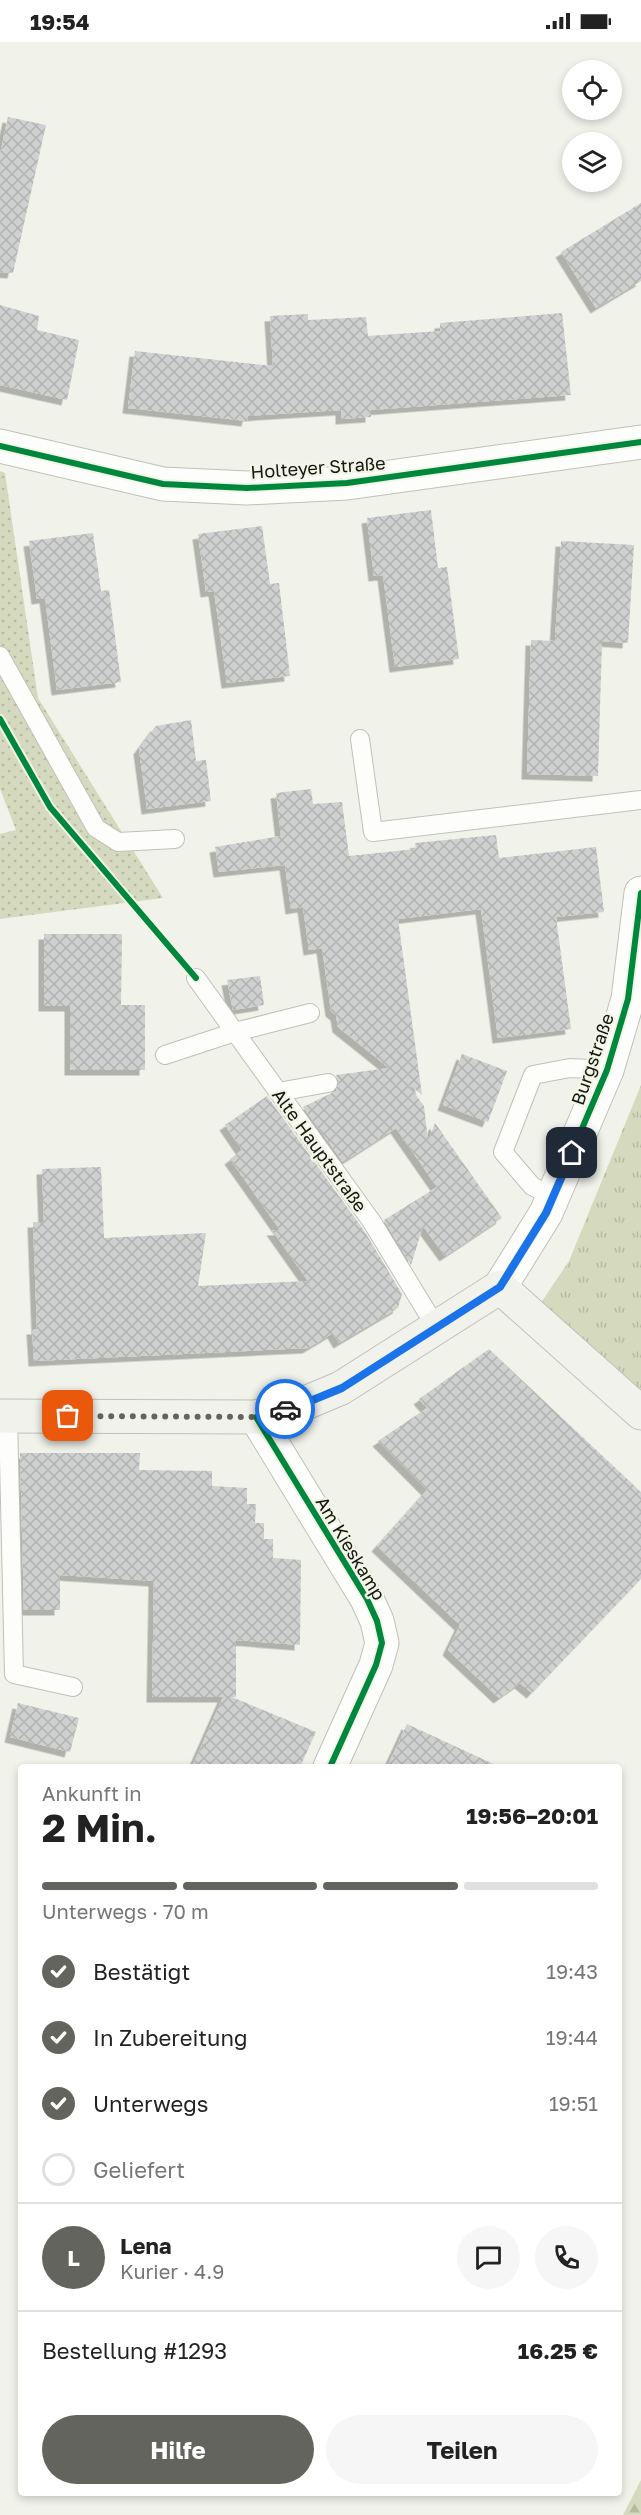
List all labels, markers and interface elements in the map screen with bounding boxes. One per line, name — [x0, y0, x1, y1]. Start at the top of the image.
text: 19:54 — [30, 8, 90, 35]
map controls — [562, 60, 622, 192]
button: locate — [562, 60, 622, 120]
button: layers — [562, 132, 622, 192]
street label: Holteyer Straße — [250, 451, 386, 483]
street label: Burgstraße — [566, 1010, 618, 1108]
street label: Alte Hauptstraße — [268, 1084, 372, 1216]
pin — [546, 1127, 597, 1178]
icon: home — [555, 1136, 588, 1169]
courier — [255, 1379, 315, 1439]
pin — [42, 1390, 93, 1441]
icon: car — [269, 1393, 302, 1426]
icon: bag — [51, 1399, 84, 1432]
street label: Am Kieskamp — [311, 1492, 391, 1604]
text: Ankunft in — [42, 1781, 142, 1805]
text: 19:56–20:01 — [466, 1802, 598, 1829]
text: 2 Min. — [42, 1804, 157, 1851]
text: Unterwegs · 70 m — [42, 1899, 209, 1923]
icon: check — [42, 1955, 75, 1988]
text: Bestätigt — [93, 1958, 190, 1985]
text: 19:43 — [546, 1959, 598, 1983]
icon: check — [42, 2021, 75, 2054]
text: In Zubereitung — [93, 2024, 248, 2051]
text: 19:44 — [546, 2025, 598, 2049]
icon: check — [42, 2087, 75, 2120]
text: Unterwegs — [93, 2090, 209, 2117]
text: 19:51 — [549, 2091, 598, 2115]
text: Geliefert — [93, 2156, 185, 2183]
button: chat — [457, 2226, 520, 2289]
button: phone — [535, 2226, 598, 2289]
text: Lena — [120, 2232, 172, 2259]
text: L — [67, 2244, 80, 2271]
text: Kurier · 4.9 — [120, 2259, 224, 2283]
text: Bestellung #1293 — [42, 2337, 227, 2364]
text: 16.25 € — [518, 2337, 598, 2364]
button: Hilfe — [42, 2415, 314, 2484]
button: Teilen — [326, 2415, 598, 2484]

